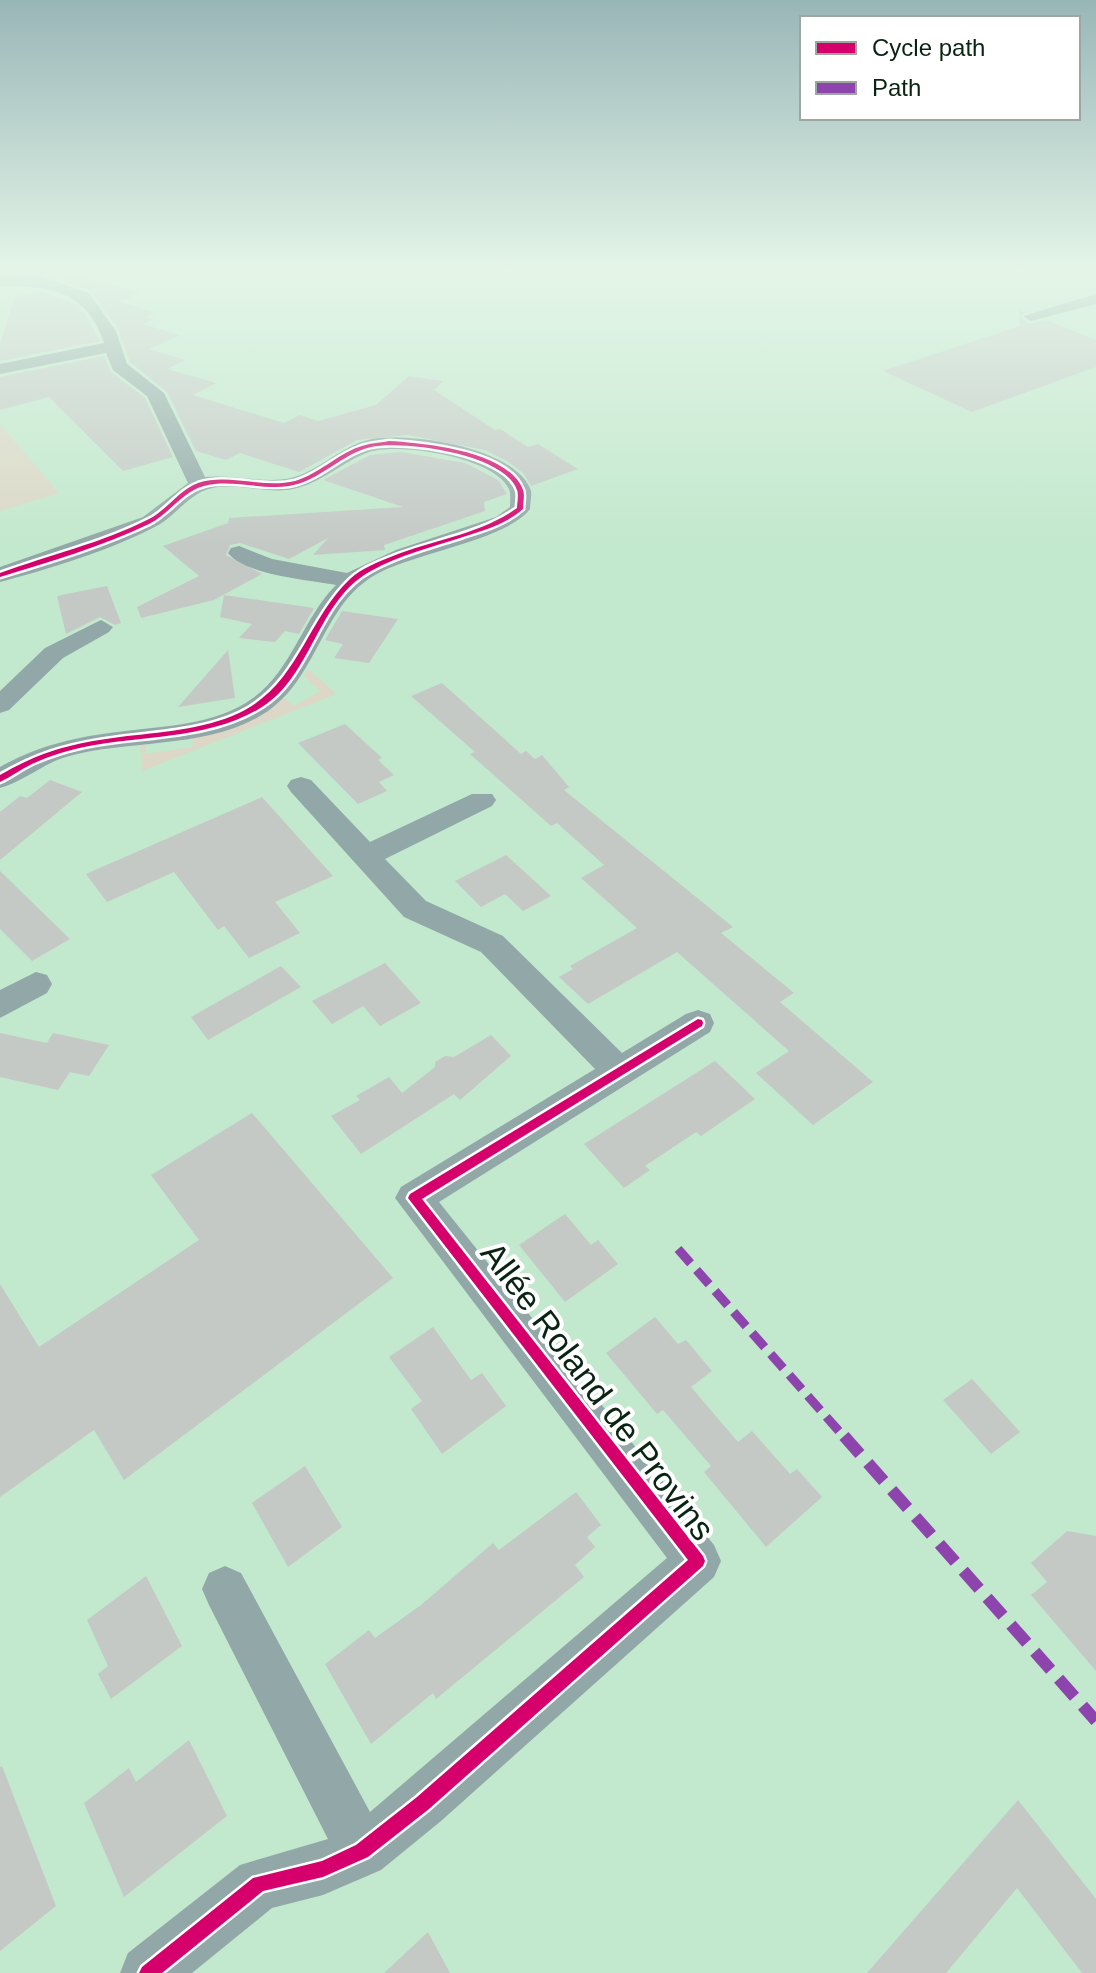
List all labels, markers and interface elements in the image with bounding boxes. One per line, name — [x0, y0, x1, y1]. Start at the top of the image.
legend — [800, 16, 1080, 120]
text: Cycle path — [872, 34, 985, 61]
text: Path — [872, 74, 921, 101]
street label: Allée Roland de Provins — [474, 1235, 722, 1547]

